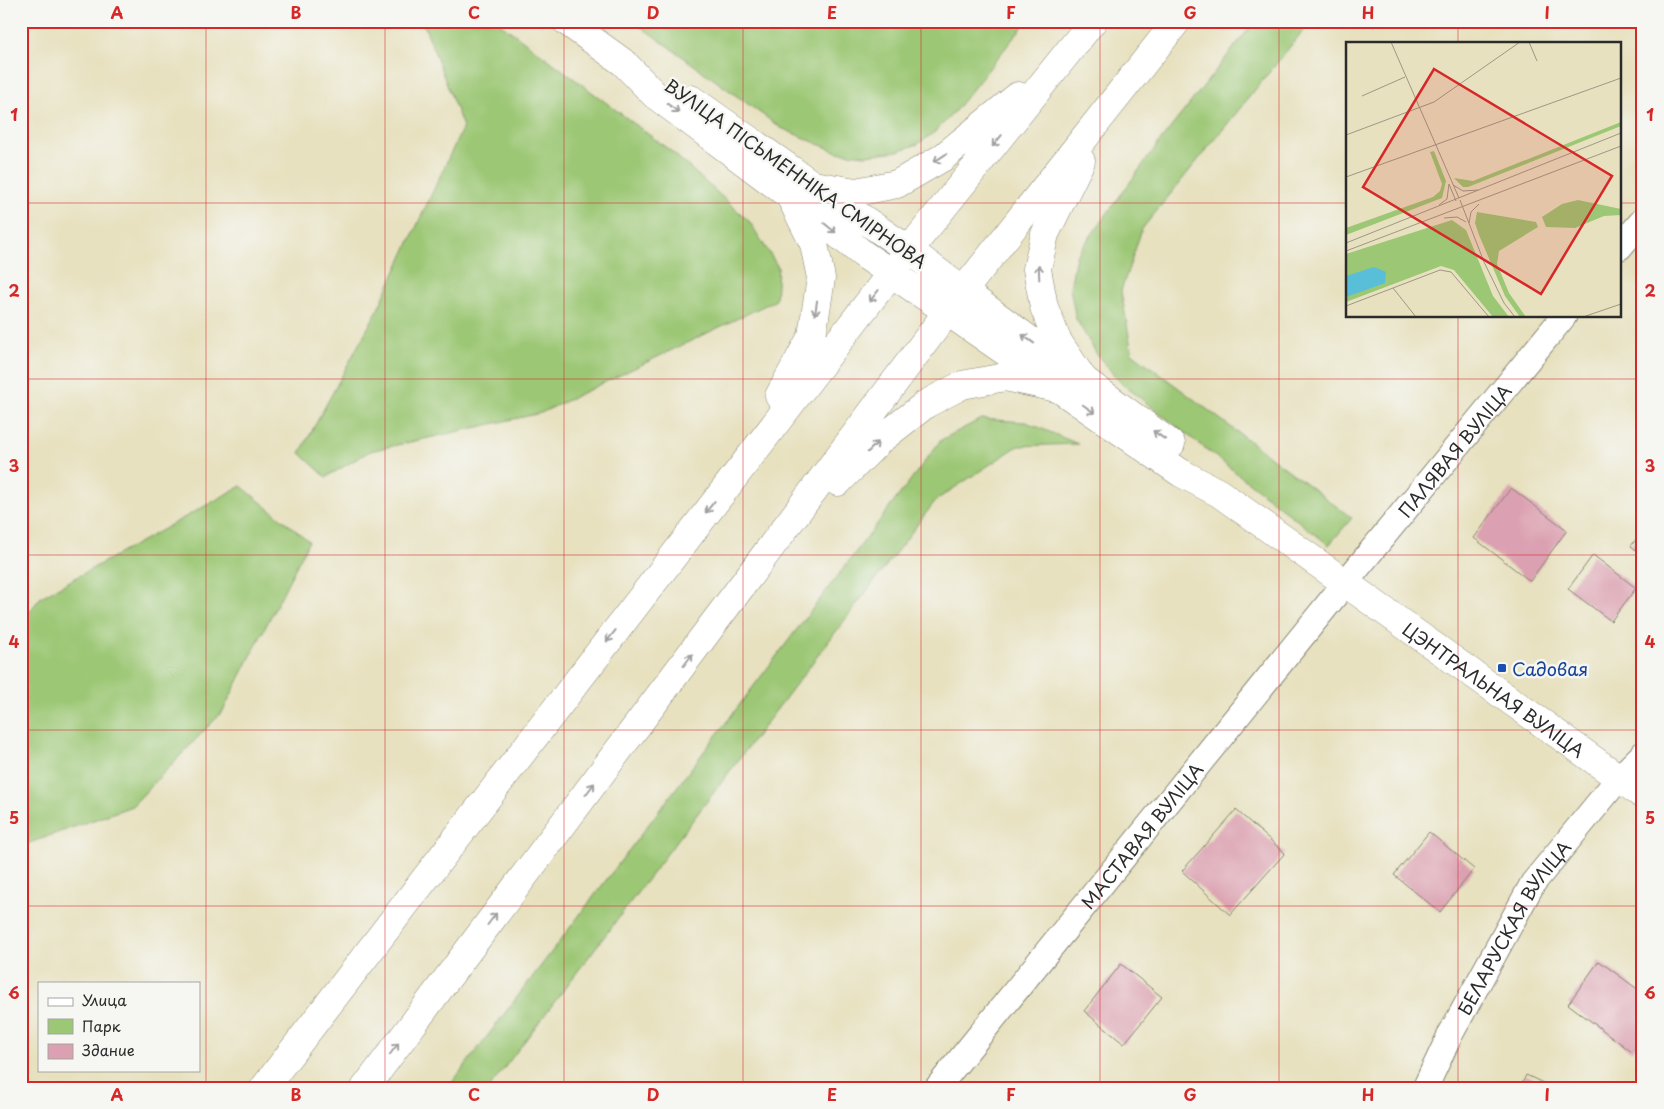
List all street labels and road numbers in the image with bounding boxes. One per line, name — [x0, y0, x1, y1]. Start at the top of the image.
street label: ВУЛІЦА ПІСЬМЕННІКА СМІРНОВА — [659, 72, 933, 274]
street label: ПАЛЯВАЯ ВУЛІЦА — [1391, 377, 1517, 523]
street label: ЦЭНТРАЛЬНАЯ ВУЛІЦА — [1398, 615, 1591, 763]
street label: МАСТАВАЯ ВУЛІЦА — [1074, 756, 1209, 914]
street label: БЕЛАРУСКАЯ ВУЛІЦА — [1450, 834, 1577, 1019]

